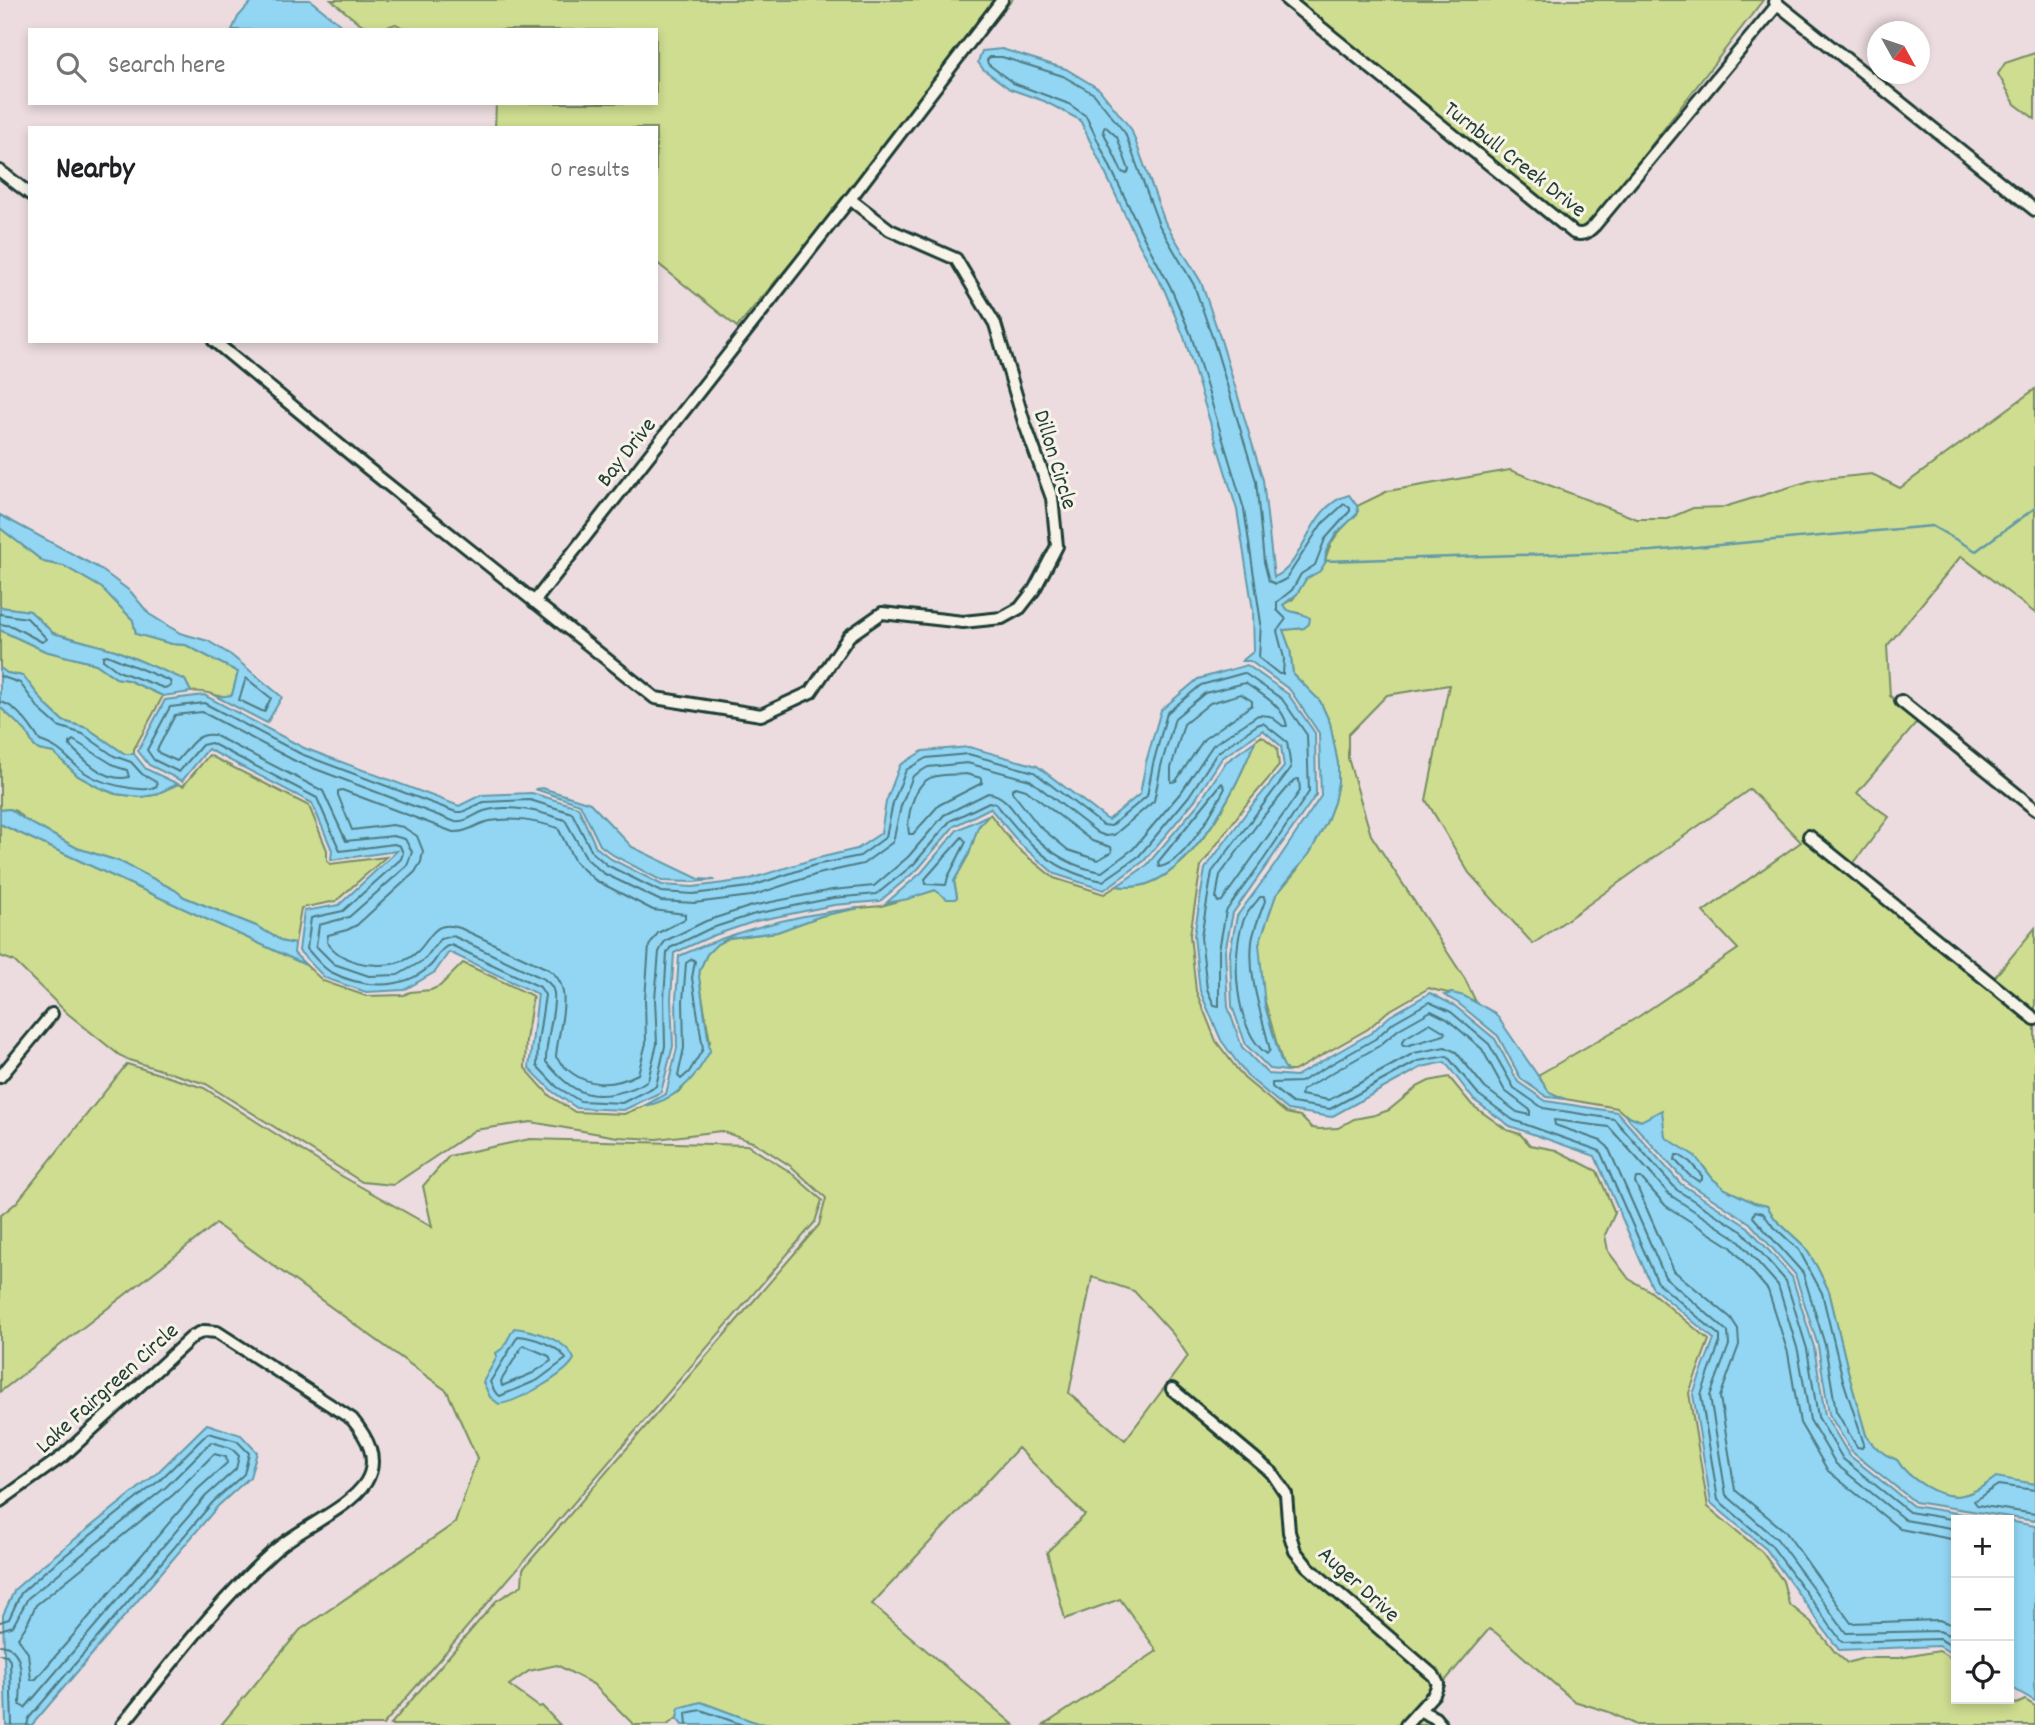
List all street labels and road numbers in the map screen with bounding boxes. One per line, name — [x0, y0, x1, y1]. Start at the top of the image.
street label: Turnbull Creek Drive — [1435, 94, 1592, 227]
street label: Dillon Circle — [1023, 406, 1084, 514]
street label: Bay Drive — [590, 411, 666, 495]
street label: Lake Fairgreen Circle — [29, 1316, 187, 1463]
street label: Auger Drive — [1309, 1540, 1406, 1632]

